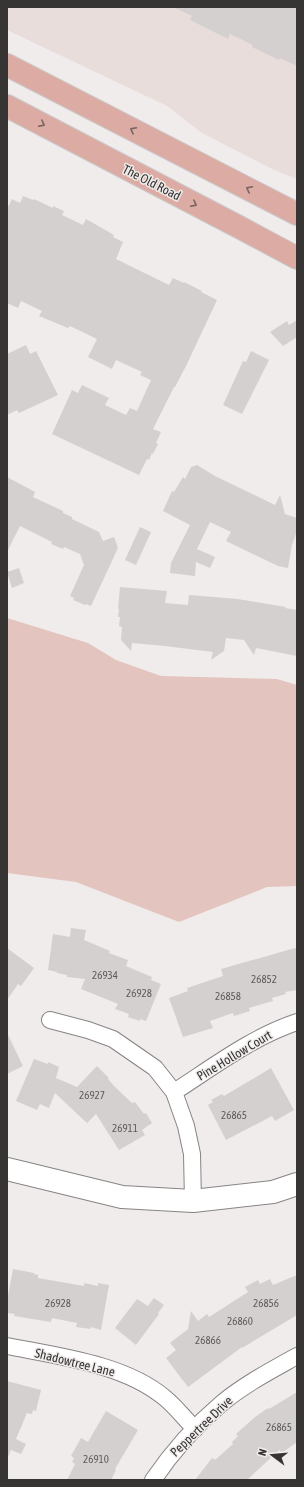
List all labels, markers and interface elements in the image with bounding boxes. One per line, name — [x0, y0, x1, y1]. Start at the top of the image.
one-way arrow — [37, 120, 45, 127]
one-way arrow — [130, 127, 137, 134]
street label: The Old Road — [120, 161, 183, 203]
one-way arrow — [245, 186, 253, 194]
one-way arrow — [190, 199, 198, 206]
house number: 26934 — [92, 969, 118, 981]
house number: 26852 — [251, 973, 277, 985]
house number: 26928 — [126, 987, 152, 999]
house number: 26858 — [215, 990, 241, 1002]
street label: Pine Hollow Court — [194, 1027, 275, 1084]
house number: 26927 — [79, 1089, 105, 1101]
house number: 26865 — [221, 1109, 247, 1121]
house number: 26911 — [112, 1122, 138, 1134]
house number: 26928 — [45, 1297, 71, 1309]
house number: 26856 — [253, 1297, 279, 1309]
house number: 26860 — [227, 1315, 253, 1327]
house number: 26866 — [195, 1334, 221, 1346]
street label: Shadowtree Lane — [33, 1345, 117, 1380]
street label: Peppertree Drive — [167, 1393, 236, 1460]
house number: 26865 — [266, 1421, 292, 1433]
north arrow — [252, 1435, 292, 1475]
text: N — [256, 1447, 269, 1457]
house number: 26910 — [83, 1453, 109, 1465]

